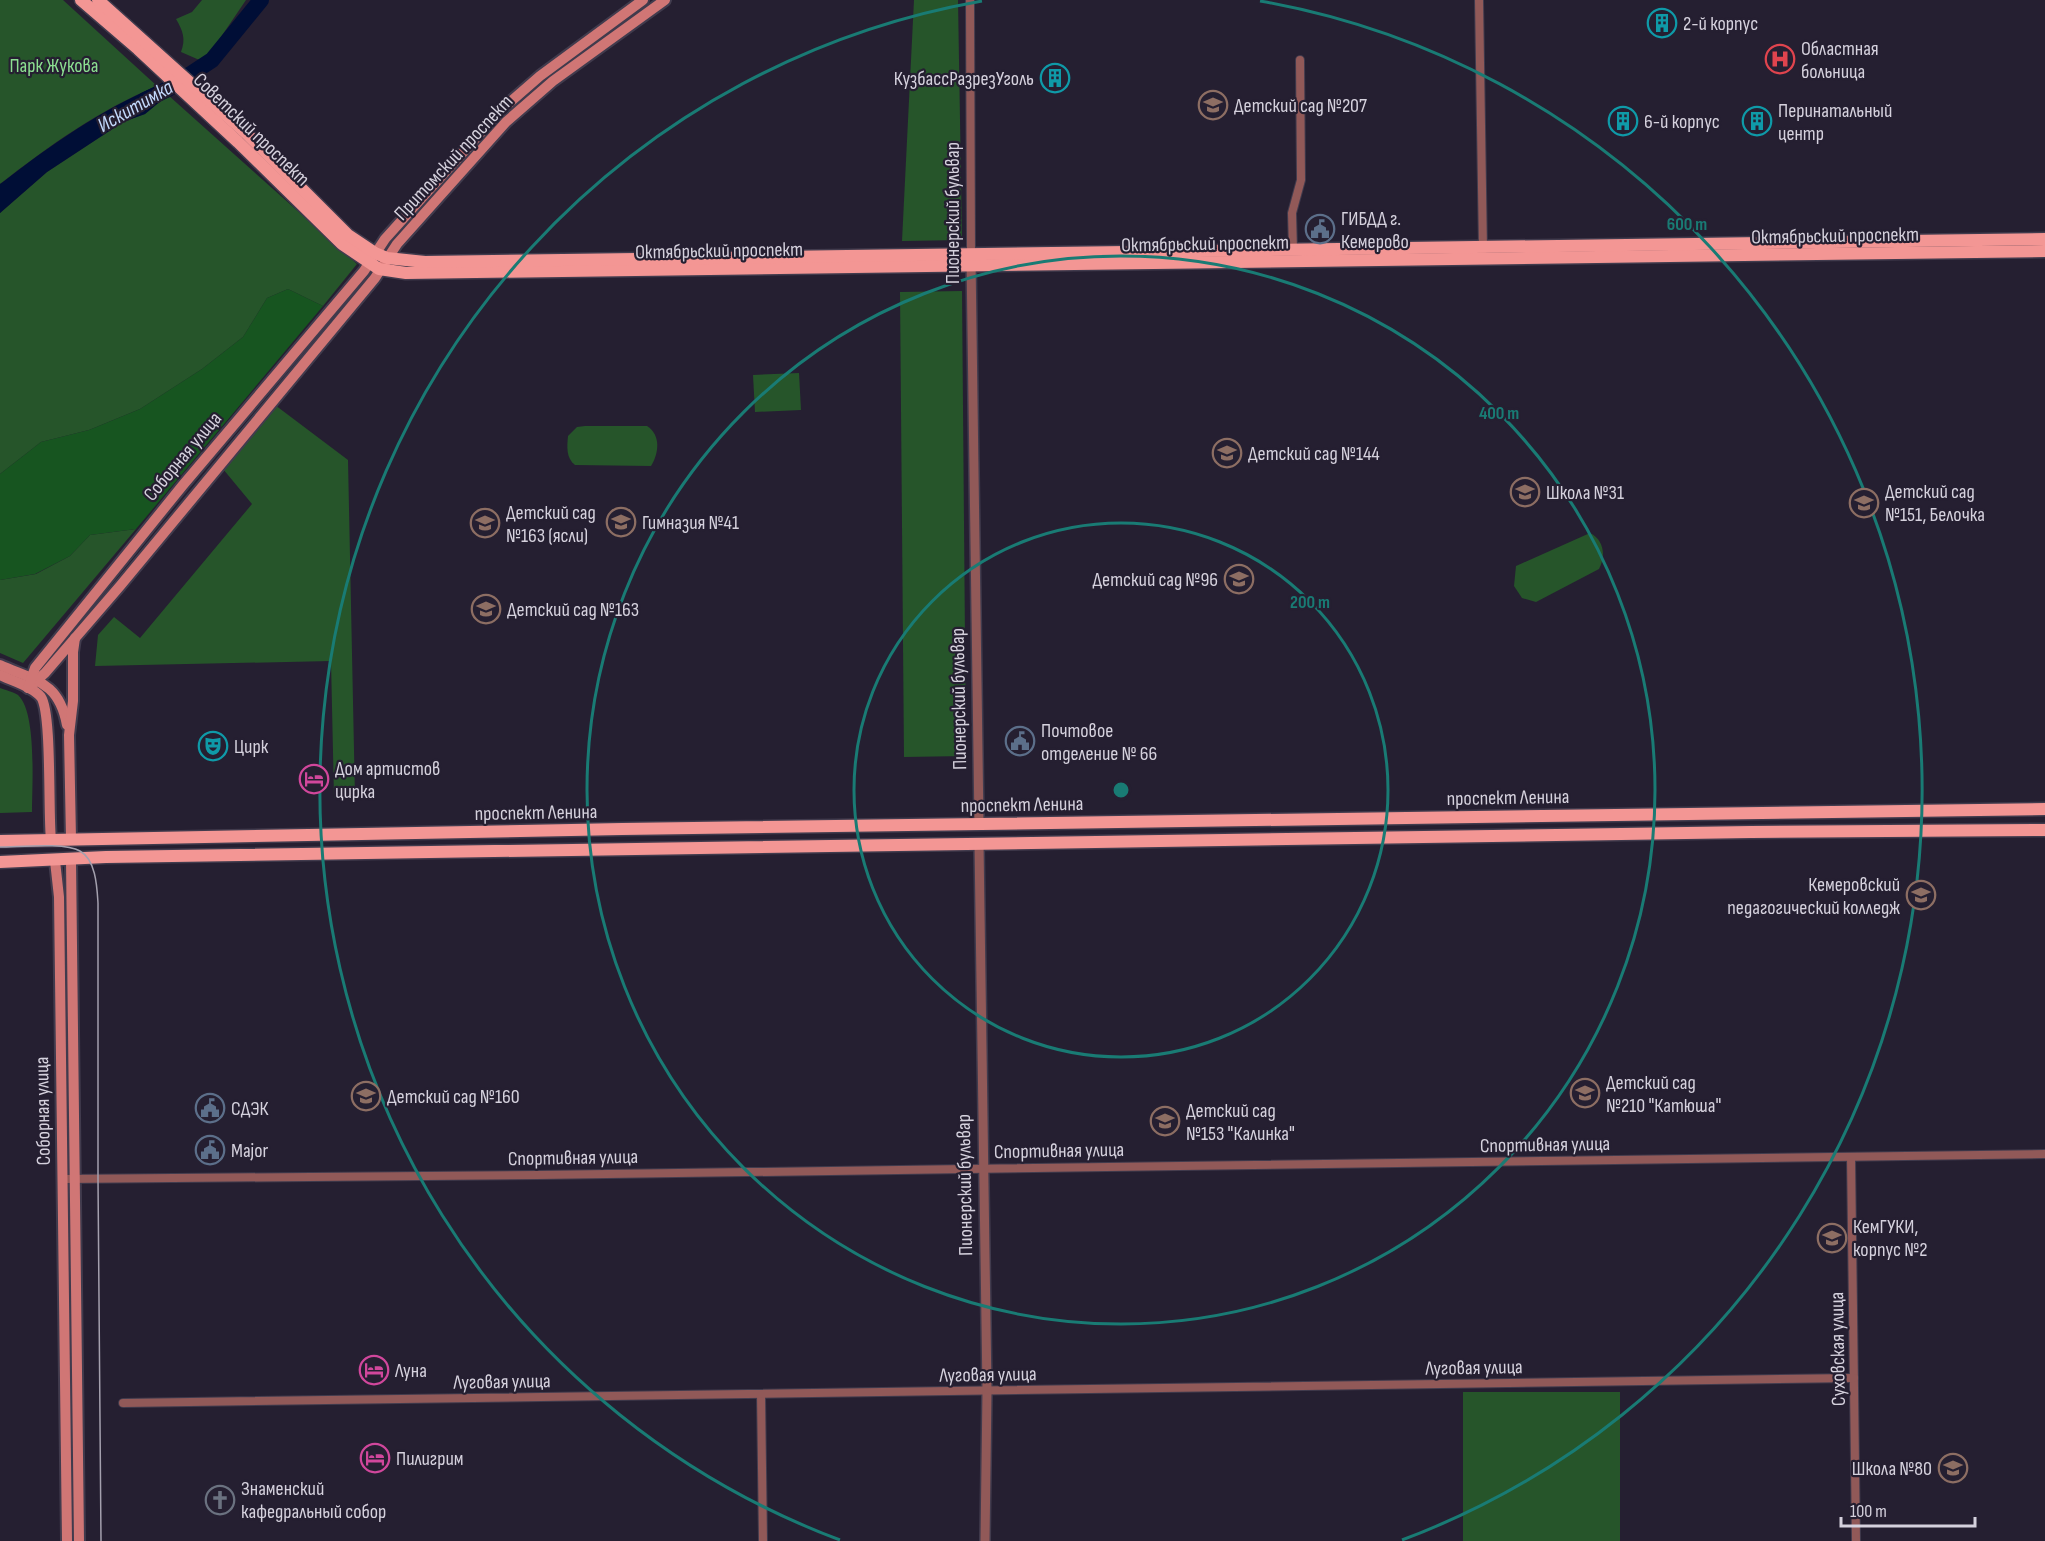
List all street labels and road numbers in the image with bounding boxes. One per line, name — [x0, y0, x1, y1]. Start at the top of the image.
street label: Советский проспект — [188, 68, 314, 191]
street label: Притомский проспект — [389, 90, 518, 226]
street label: Пионерский бульвар — [941, 142, 965, 284]
street label: Октябрьский проспект — [1751, 223, 1919, 249]
street label: Октябрьский проспект — [1121, 231, 1289, 257]
street label: Октябрьский проспект — [635, 238, 803, 264]
street label: Соборная улица — [139, 407, 227, 506]
street label: Пионерский бульвар — [946, 628, 972, 770]
street label: проспект Ленина — [1446, 785, 1570, 811]
street label: проспект Ленина — [960, 792, 1084, 818]
street label: проспект Ленина — [474, 800, 598, 826]
street label: Соборная улица — [30, 1056, 56, 1166]
street label: Пионерский бульвар — [952, 1114, 978, 1256]
street label: Спортивная улица — [1480, 1132, 1610, 1158]
street label: Спортивная улица — [994, 1138, 1124, 1164]
street label: Спортивная улица — [508, 1145, 638, 1171]
street label: Суховская улица — [1825, 1292, 1851, 1406]
street label: Луговая улица — [1424, 1355, 1523, 1381]
street label: Луговая улица — [938, 1362, 1037, 1388]
street label: Луговая улица — [452, 1369, 551, 1395]

